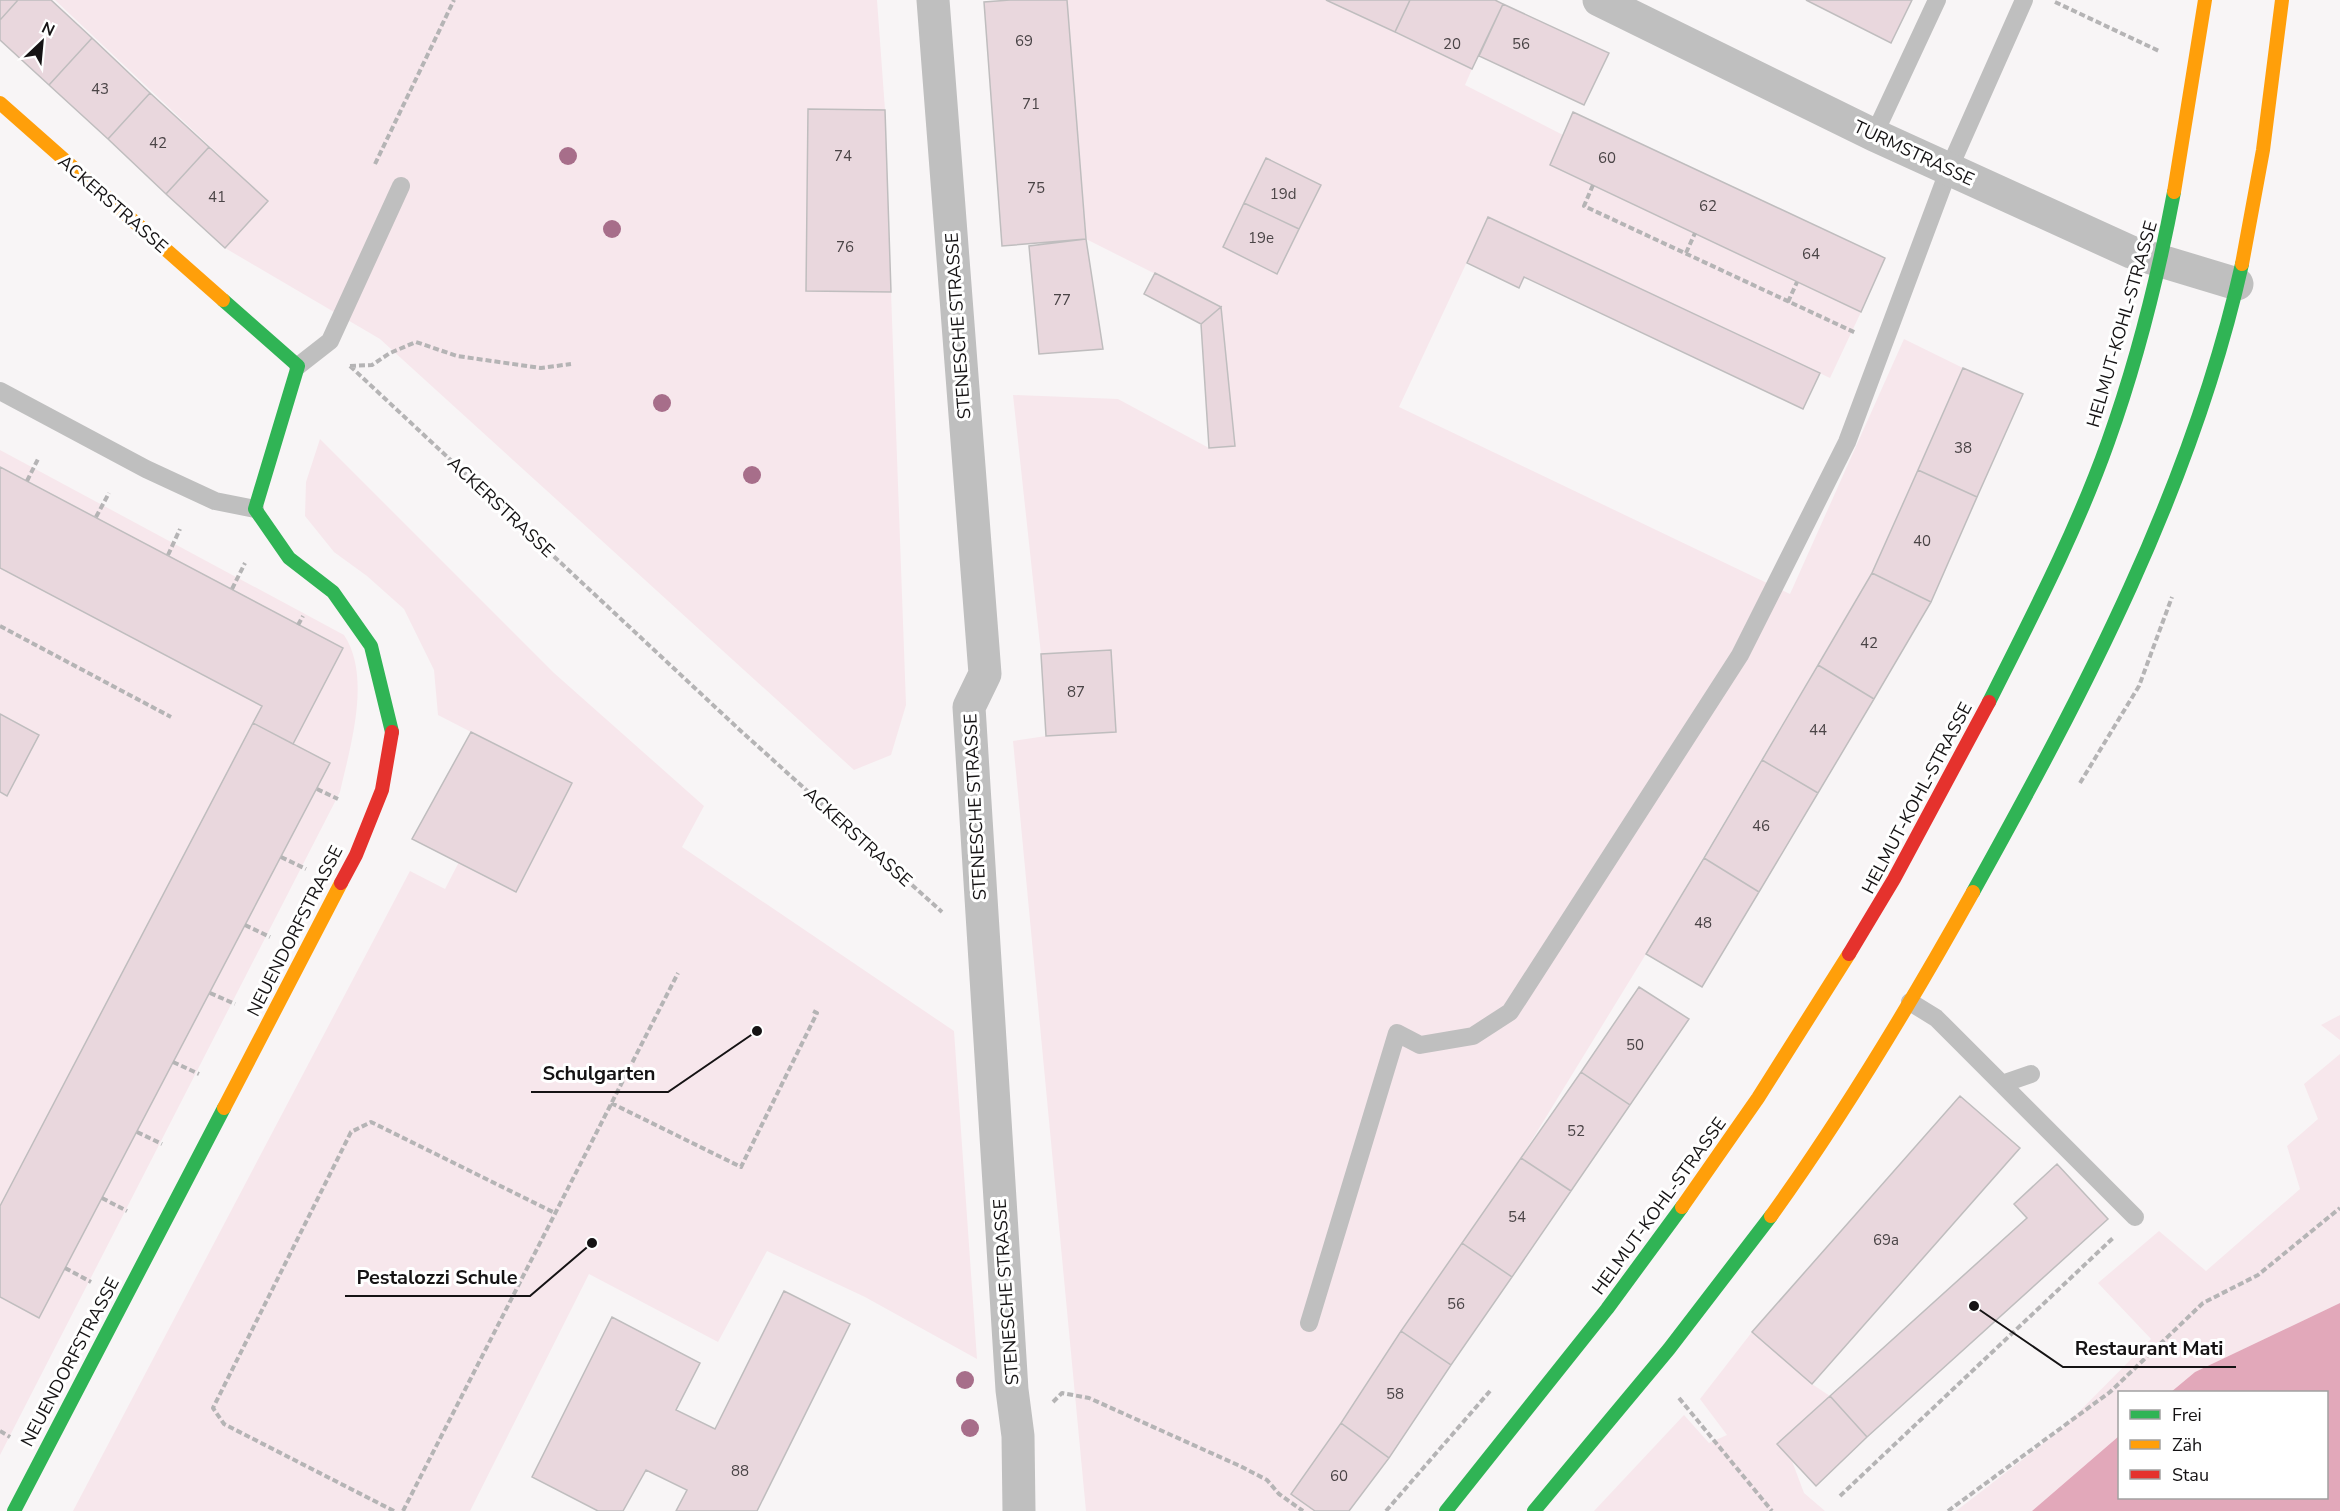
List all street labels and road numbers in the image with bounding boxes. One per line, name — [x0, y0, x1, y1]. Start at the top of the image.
street label: TURMSTRASSE — [1850, 115, 1978, 191]
street label: ACKERSTRASSE — [53, 150, 173, 258]
street label: HELMUT-KOHL-STRASSE — [2081, 218, 2163, 430]
street label: STENESCHE STRASSE — [940, 232, 976, 420]
street label: ACKERSTRASSE — [442, 451, 560, 563]
street label: HELMUT-KOHL-STRASSE — [1856, 698, 1978, 898]
street label: STENESCHE STRASSE — [958, 713, 992, 901]
street label: ACKERSTRASSE — [799, 782, 917, 892]
street label: NEUENDORFSTRASSE — [242, 842, 348, 1020]
street label: HELMUT-KOHL-STRASSE — [1586, 1112, 1732, 1300]
street label: STENESCHE STRASSE — [988, 1198, 1024, 1386]
street label: NEUENDORFSTRASSE — [15, 1273, 125, 1451]

